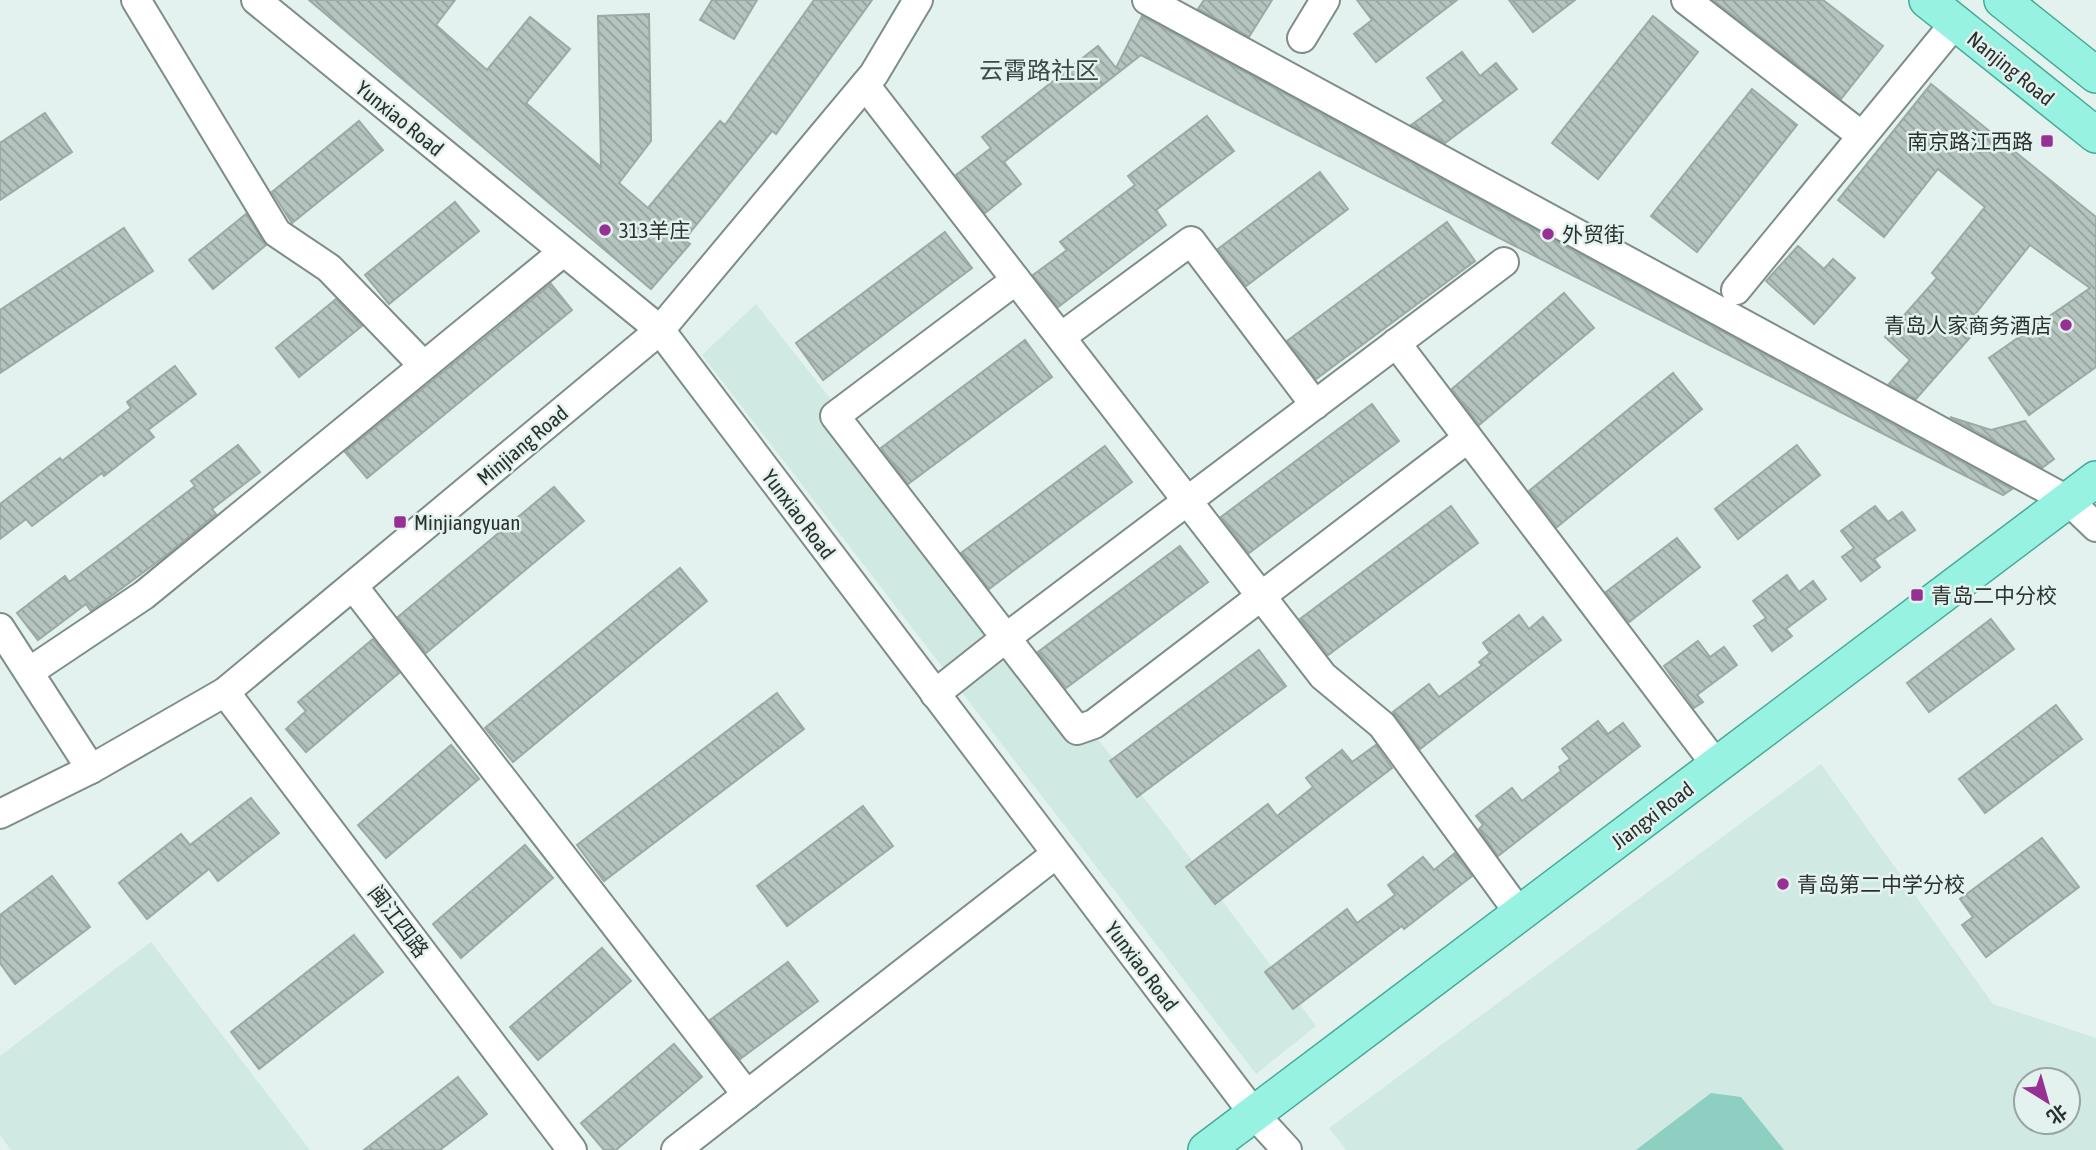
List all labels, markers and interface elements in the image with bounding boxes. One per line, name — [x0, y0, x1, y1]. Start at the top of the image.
street label: Nanjing Road — [1963, 26, 2059, 110]
district label: 云霄路社区 — [979, 57, 1099, 84]
street label: Yunxiao Road — [351, 75, 449, 161]
place label: 南京路江西路 — [1907, 129, 2033, 153]
marker: 南京路江西路 — [2039, 133, 2055, 149]
place label: 313羊庄 — [619, 218, 691, 242]
marker: 313羊庄 — [597, 222, 613, 238]
place label: 外贸街 — [1562, 222, 1625, 246]
marker: 外贸街 — [1540, 226, 1556, 242]
place label: 青岛人家商务酒店 — [1884, 313, 2052, 337]
marker: 青岛人家商务酒店 — [2058, 317, 2074, 333]
street label: Minjiang Road — [472, 400, 572, 490]
street label: Yunxiao Road — [758, 465, 840, 563]
place label: Minjiangyuan — [414, 510, 520, 534]
marker: Minjiangyuan — [392, 514, 408, 530]
place label: 青岛二中分校 — [1931, 583, 2057, 607]
marker: 青岛二中分校 — [1909, 587, 1925, 603]
street label: Jiangxi Road — [1606, 776, 1698, 854]
place label: 青岛第二中学分校 — [1797, 872, 1965, 896]
marker: 青岛第二中学分校 — [1775, 876, 1791, 892]
street label: 闽江四路 — [364, 880, 434, 962]
street label: Yunxiao Road — [1101, 917, 1183, 1015]
north arrow — [2012, 1066, 2082, 1136]
text: 北 — [2043, 1100, 2071, 1129]

